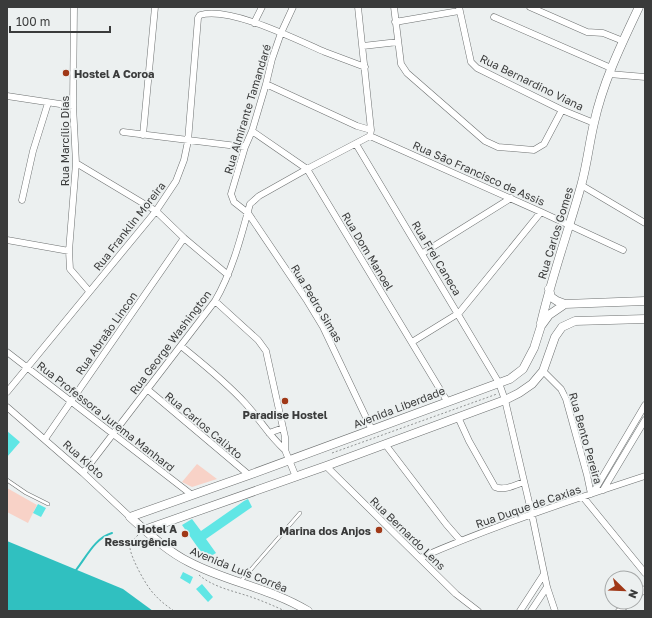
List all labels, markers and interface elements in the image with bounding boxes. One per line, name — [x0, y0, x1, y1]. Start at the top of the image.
scale bar — [10, 8, 110, 34]
text: 100 m — [16, 14, 50, 29]
street label: Rua Almirante Tamandaré — [221, 42, 273, 176]
street label: Rua Bernardino Viana — [478, 51, 586, 113]
place label: Hostel A Coroa — [74, 67, 154, 80]
marker: Hostel A Coroa — [61, 68, 71, 78]
street label: Rua Marcílio Dias — [58, 96, 71, 186]
street label: Rua São Francisco de Assis — [411, 138, 547, 208]
street label: Rua Franklin Moreira — [90, 179, 168, 273]
street label: Rua Carlos Gomes — [535, 185, 575, 281]
street label: Rua Dom Manoel — [340, 210, 397, 293]
street label: Rua Frei Caneca — [410, 218, 464, 298]
street label: Rua Pedro Simas — [289, 262, 345, 344]
street label: Rua George Washington — [127, 287, 213, 397]
street label: Rua Abraão Lincon — [72, 289, 140, 377]
street label: Rua Professora Jurema Manhard — [35, 358, 177, 474]
street label: Avenida Liberdade — [351, 384, 447, 430]
street label: Rua Carlos Calixto — [163, 389, 246, 461]
street label: Rua Bento Pereira — [567, 391, 605, 485]
marker: Paradise Hostel — [280, 396, 290, 406]
place label: Paradise Hostel — [243, 408, 328, 421]
street label: Rua Kioto — [61, 437, 108, 481]
street label: Rua Duque de Caxias — [474, 482, 582, 530]
street label: Rua Bernardo Lens — [368, 494, 448, 572]
place label: Hotel A Ressurgência — [104, 522, 177, 548]
place label: Marina dos Anjos — [279, 524, 371, 537]
marker: Marina dos Anjos — [374, 525, 384, 535]
marker: Hotel A Ressurgência — [180, 529, 190, 539]
street label: Avenida Luís Corrêa — [188, 544, 290, 594]
north arrow — [604, 570, 644, 610]
text: N — [626, 588, 641, 600]

